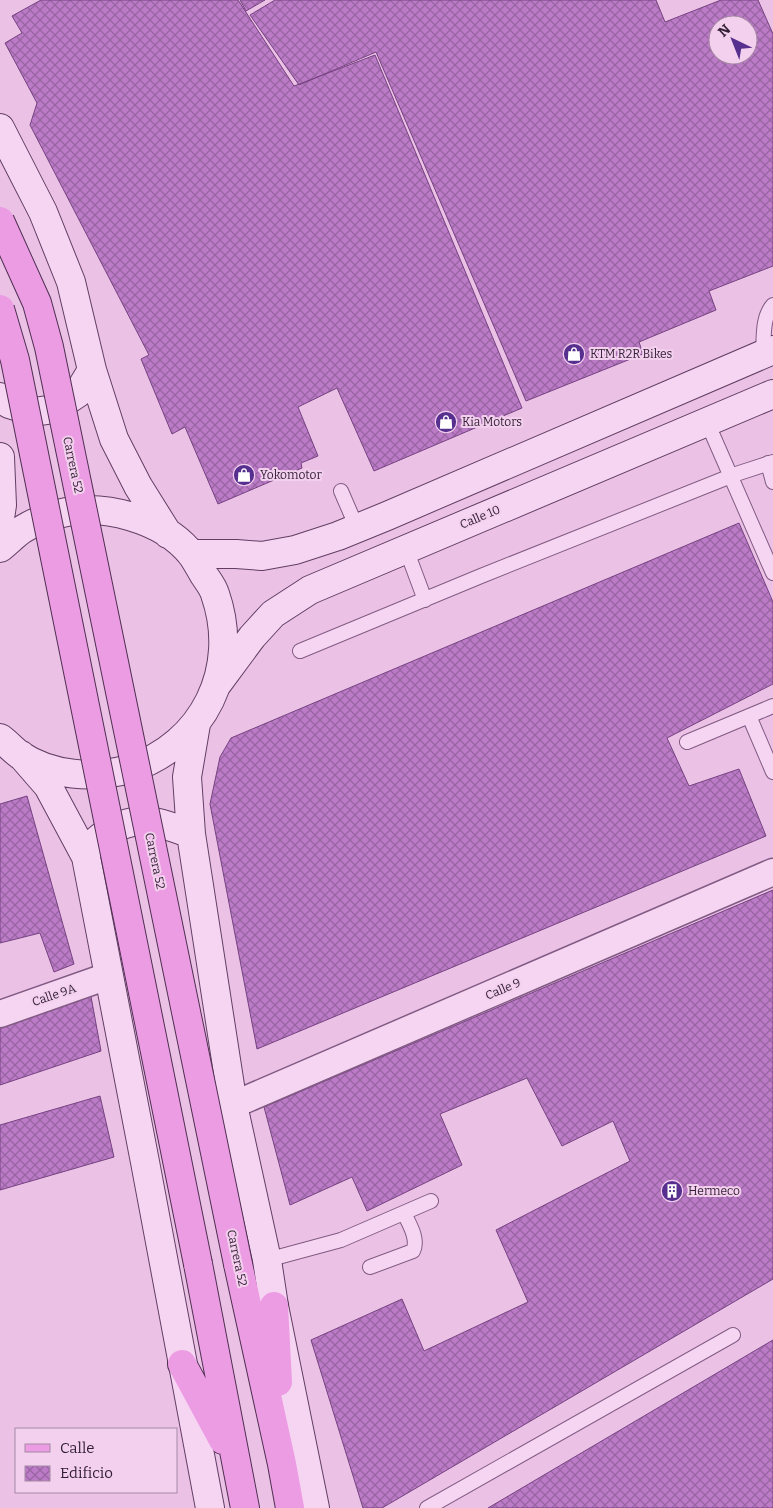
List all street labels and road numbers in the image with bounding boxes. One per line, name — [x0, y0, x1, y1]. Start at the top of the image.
street label: Carrera 52 — [60, 435, 86, 495]
street label: Calle 10 — [458, 502, 502, 532]
street label: Carrera 52 — [142, 831, 168, 891]
street label: Calle 9 — [483, 975, 523, 1003]
street label: Calle 9A — [30, 981, 78, 1009]
street label: Carrera 52 — [224, 1228, 250, 1288]

